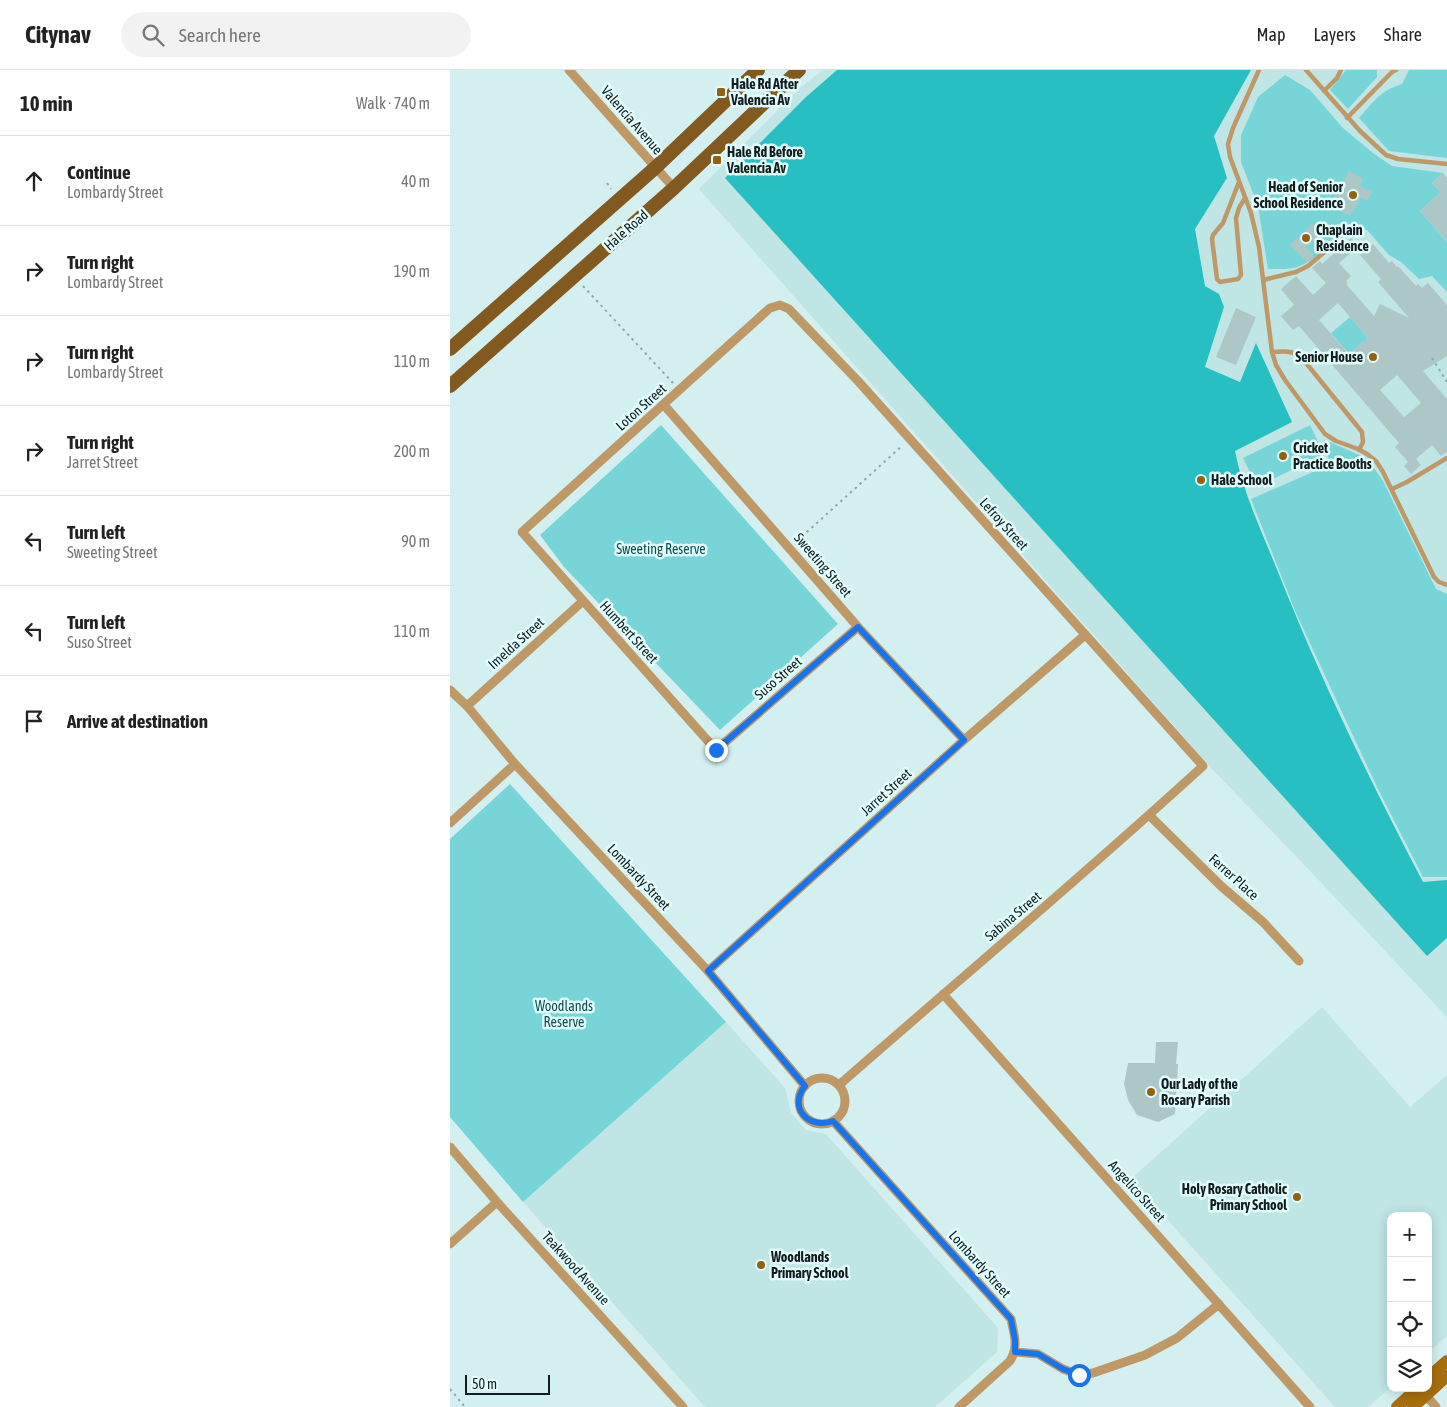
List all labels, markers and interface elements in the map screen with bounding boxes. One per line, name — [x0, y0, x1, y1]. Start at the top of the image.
search box — [121, 12, 471, 57]
text: Citynav — [25, 21, 91, 48]
icon: search — [139, 21, 167, 49]
text: Search here — [179, 24, 261, 46]
text: Map — [1256, 24, 1285, 45]
text: Layers — [1313, 24, 1356, 45]
text: Share — [1384, 24, 1422, 45]
place label: Hale Rd After Valencia Av — [730, 76, 799, 108]
street label: Valencia Avenue — [598, 83, 666, 157]
marker: Hale Rd After Valencia Av — [715, 86, 727, 98]
text: 10 min — [20, 91, 73, 115]
text: Walk · 740 m — [356, 94, 430, 112]
place label: Hale Rd Before Valencia Av — [726, 144, 803, 176]
marker: Hale Rd Before Valencia Av — [711, 154, 723, 166]
text: Continue — [67, 161, 131, 183]
icon: ahead — [20, 167, 48, 195]
text: 40 m — [401, 172, 430, 190]
place label: Head of Senior School Residence — [1254, 179, 1344, 211]
text: Lombardy Street — [67, 183, 163, 201]
marker: Head of Senior School Residence — [1347, 189, 1359, 201]
street label: Hale Road — [601, 207, 651, 253]
place label: Chaplain Residence — [1316, 222, 1369, 254]
marker: Chaplain Residence — [1300, 232, 1312, 244]
text: Turn right — [67, 251, 134, 273]
icon: right — [20, 257, 48, 285]
text: 190 m — [394, 262, 430, 280]
text: Lombardy Street — [67, 273, 163, 291]
text: Turn right — [67, 341, 134, 363]
icon: right — [20, 347, 48, 375]
place label: Senior House — [1295, 349, 1363, 365]
marker: Senior House — [1367, 351, 1379, 363]
text: 110 m — [394, 352, 430, 370]
text: Lombardy Street — [67, 363, 163, 381]
street label: Loton Street — [613, 380, 669, 434]
text: Turn right — [67, 431, 134, 453]
icon: right — [20, 437, 48, 465]
place label: Cricket Practice Booths — [1293, 440, 1372, 472]
text: 200 m — [394, 442, 430, 460]
marker: Cricket Practice Booths — [1277, 450, 1289, 462]
text: Jarret Street — [67, 453, 138, 471]
place label: Hale School — [1211, 472, 1272, 488]
marker: Hale School — [1195, 474, 1207, 486]
street label: Lefroy Street — [976, 495, 1032, 553]
text: Turn left — [67, 521, 125, 543]
icon: left — [20, 527, 48, 555]
street label: Sweeting Street — [791, 530, 855, 600]
text: 90 m — [401, 532, 430, 550]
park label: Sweeting Reserve — [616, 541, 706, 557]
text: Sweeting Street — [67, 543, 158, 561]
street label: Humbert Street — [597, 597, 661, 667]
text: Turn left — [67, 611, 125, 633]
street label: Imelda Street — [485, 614, 547, 672]
icon: left — [20, 617, 48, 645]
text: 110 m — [394, 622, 430, 640]
text: Suso Street — [67, 633, 132, 651]
street label: Suso Street — [751, 653, 805, 703]
icon: arrive — [20, 707, 48, 735]
text: Arrive at destination — [67, 710, 208, 732]
route end — [705, 739, 728, 762]
street label: Jarret Street — [858, 765, 914, 819]
street label: Lombardy Street — [604, 841, 674, 913]
street label: Ferrer Place — [1206, 851, 1262, 903]
street label: Sabina Street — [982, 888, 1044, 944]
park label: Woodlands Reserve — [535, 998, 593, 1030]
place label: Our Lady of the Rosary Parish — [1161, 1076, 1238, 1108]
marker: Our Lady of the Rosary Parish — [1145, 1086, 1157, 1098]
street label: Angelico Street — [1105, 1157, 1169, 1225]
place label: Holy Rosary Catholic Primary School — [1182, 1181, 1288, 1213]
marker: Holy Rosary Catholic Primary School — [1291, 1191, 1303, 1203]
map controls — [1387, 1212, 1432, 1392]
button: + — [1387, 1212, 1432, 1257]
street label: Lombardy Street — [946, 1227, 1014, 1301]
street label: Teakwood Avenue — [539, 1228, 613, 1308]
place label: Woodlands Primary School — [770, 1249, 849, 1281]
button: − — [1387, 1257, 1432, 1302]
marker: Woodlands Primary School — [755, 1259, 767, 1271]
button: locate — [1387, 1302, 1432, 1347]
button: layers — [1387, 1347, 1432, 1392]
route start — [1068, 1364, 1091, 1387]
scale bar — [465, 1372, 550, 1395]
text: 50 m — [472, 1376, 497, 1392]

